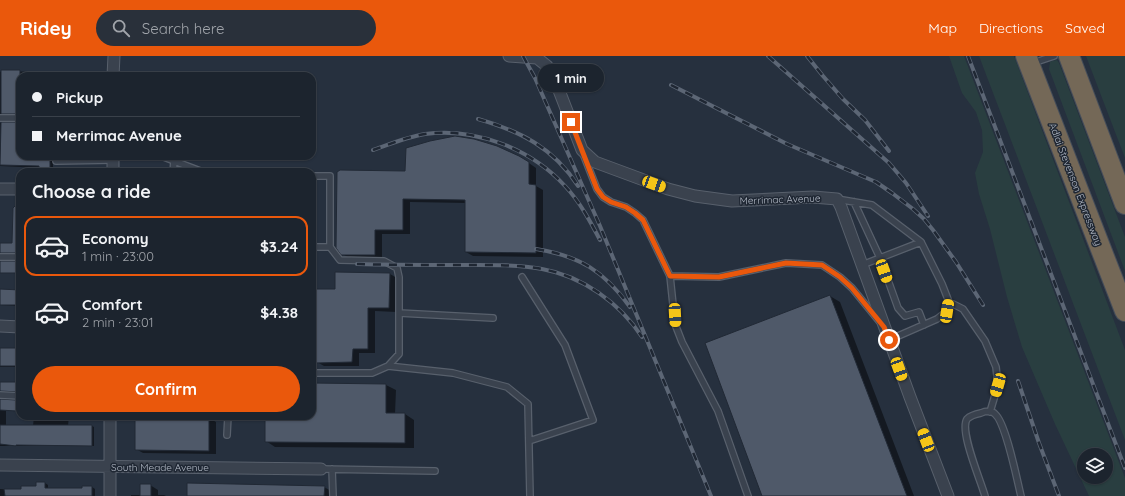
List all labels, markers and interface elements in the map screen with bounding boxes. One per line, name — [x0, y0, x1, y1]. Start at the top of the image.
search box — [96, 10, 376, 46]
text: Ridey — [20, 16, 72, 40]
icon: search — [110, 17, 132, 39]
text: Search here — [142, 19, 225, 38]
text: Map — [928, 19, 957, 37]
text: Directions — [979, 19, 1043, 37]
text: Saved — [1065, 19, 1105, 37]
callout: 1 min — [538, 64, 604, 92]
text: 1 min — [555, 70, 587, 86]
text: Pickup — [56, 88, 103, 107]
route end — [562, 113, 580, 131]
street label: Adlai Stevenson Expressway — [1046, 121, 1105, 248]
text: Merrimac Avenue — [56, 126, 182, 145]
car — [641, 174, 667, 194]
text: Choose a ride — [32, 180, 151, 203]
street label: Merrimac Avenue — [739, 192, 821, 207]
icon: car — [34, 228, 70, 264]
text: Economy — [82, 229, 149, 248]
text: $3.24 — [260, 237, 298, 256]
text: 1 min · 23:00 — [82, 248, 154, 264]
car — [874, 258, 894, 284]
icon: car — [34, 294, 70, 330]
text: Comfort — [82, 295, 143, 314]
car — [939, 298, 955, 324]
text: $4.38 — [260, 303, 298, 322]
car — [668, 303, 682, 327]
text: 2 min · 23:01 — [82, 314, 154, 330]
route start — [880, 331, 898, 349]
car — [889, 356, 909, 382]
button: Confirm — [32, 366, 300, 412]
car — [989, 372, 1007, 398]
car — [916, 427, 936, 453]
map controls — [1077, 448, 1113, 484]
button: layers — [1077, 448, 1113, 484]
street label: South Meade Avenue — [111, 461, 209, 474]

